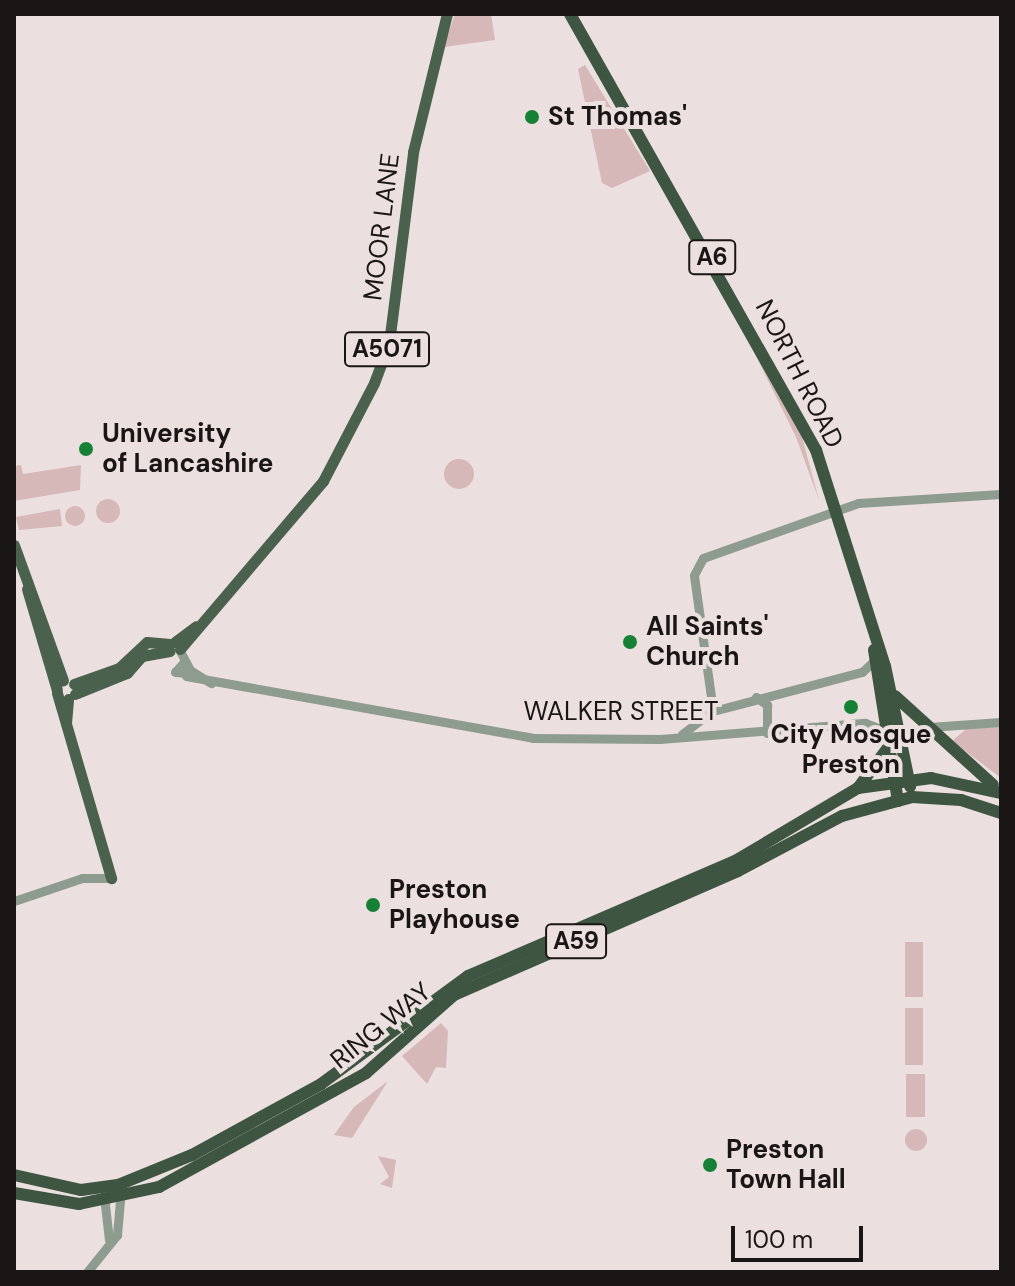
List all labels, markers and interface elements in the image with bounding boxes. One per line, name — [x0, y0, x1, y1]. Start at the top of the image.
place label: St Thomas' — [548, 101, 687, 133]
marker: St Thomas' — [523, 108, 541, 126]
street label: MOOR LANE — [357, 152, 407, 302]
road number: A6 — [688, 237, 736, 277]
street label: NORTH ROAD — [748, 295, 850, 453]
road number: A5071 — [343, 329, 431, 369]
place label: University of Lancashire — [102, 418, 274, 480]
marker: University of Lancashire — [77, 440, 95, 458]
place label: All Saints' Church — [646, 611, 769, 672]
marker: All Saints' Church — [621, 633, 639, 651]
street label: WALKER STREET — [523, 696, 719, 728]
marker: City Mosque Preston — [842, 698, 860, 716]
place label: City Mosque Preston — [771, 719, 931, 780]
place label: Preston Playhouse — [389, 874, 520, 936]
marker: Preston Playhouse — [364, 896, 382, 914]
road number: A59 — [544, 921, 608, 961]
street label: RING WAY — [325, 976, 437, 1076]
place label: Preston Town Hall — [726, 1134, 846, 1196]
marker: Preston Town Hall — [701, 1156, 719, 1174]
scale bar — [735, 1210, 867, 1260]
text: 100 m — [745, 1224, 813, 1255]

